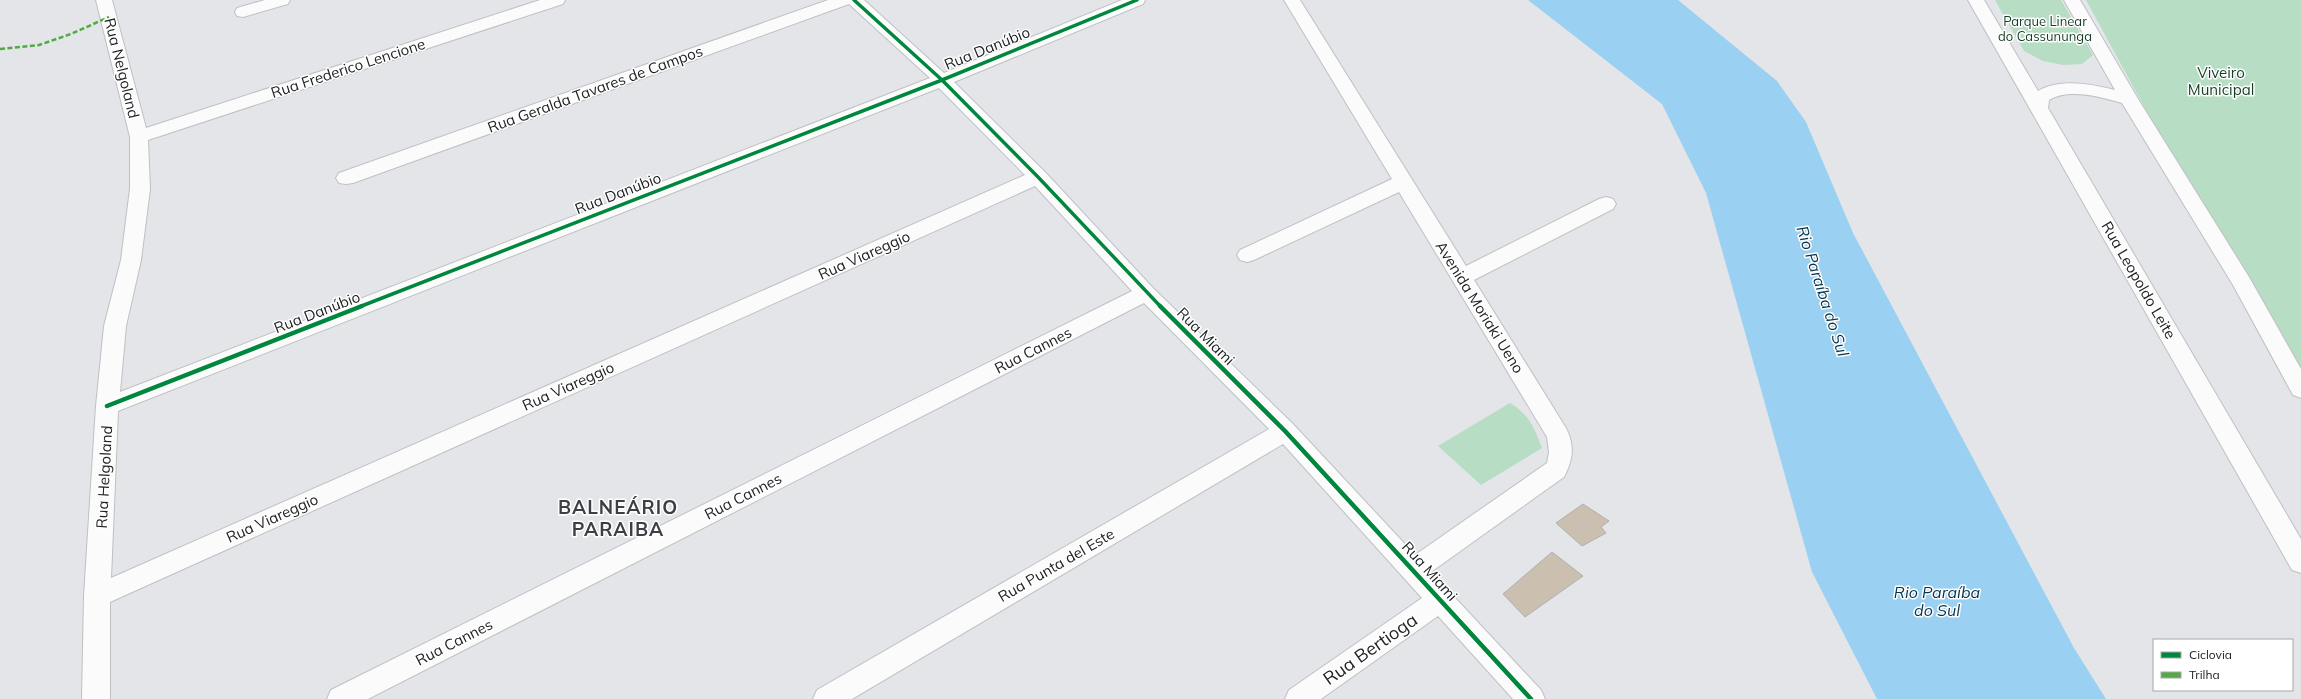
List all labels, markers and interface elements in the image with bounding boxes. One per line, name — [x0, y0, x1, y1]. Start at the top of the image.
park label: Parque Linear do Cassununga — [1998, 13, 2092, 44]
street label: Rua Nelgoland — [100, 16, 144, 120]
street label: Rua Danúbio — [941, 22, 1033, 74]
street label: Rua Frederico Lencione — [268, 34, 428, 102]
street label: Rua Geralda Tavares de Campos — [485, 41, 705, 137]
park label: Viveiro Municipal — [2188, 63, 2254, 99]
street label: Rua Danúbio — [572, 168, 664, 218]
street label: Rua Leopoldo Leite — [2098, 218, 2180, 342]
water label: Rio Paraíba do Sul — [1792, 223, 1854, 359]
street label: Rua Viareggio — [815, 226, 913, 284]
street label: Avenida Moriaki Ueno — [1432, 237, 1528, 377]
street label: Rua Danúbio — [271, 287, 363, 337]
street label: Rua Miami — [1173, 303, 1239, 369]
street label: Rua Cannes — [991, 322, 1075, 378]
street label: Rua Viareggio — [519, 357, 617, 415]
street label: Rua Helgoland — [92, 425, 116, 529]
street label: Rua Cannes — [701, 468, 785, 524]
street label: Rua Viareggio — [223, 489, 321, 547]
district label: BALNEÁRIO PARAIBA — [558, 495, 678, 541]
street label: Rua Punta del Este — [994, 524, 1118, 606]
street label: Rua Miami — [1398, 537, 1462, 605]
water label: Rio Paraíba do Sul — [1894, 582, 1981, 620]
street label: Rua Bertioga — [1318, 608, 1422, 690]
street label: Rua Cannes — [412, 614, 496, 670]
legend — [2153, 639, 2293, 691]
text: Ciclovia — [2189, 647, 2232, 662]
text: Trilha — [2189, 667, 2220, 682]

